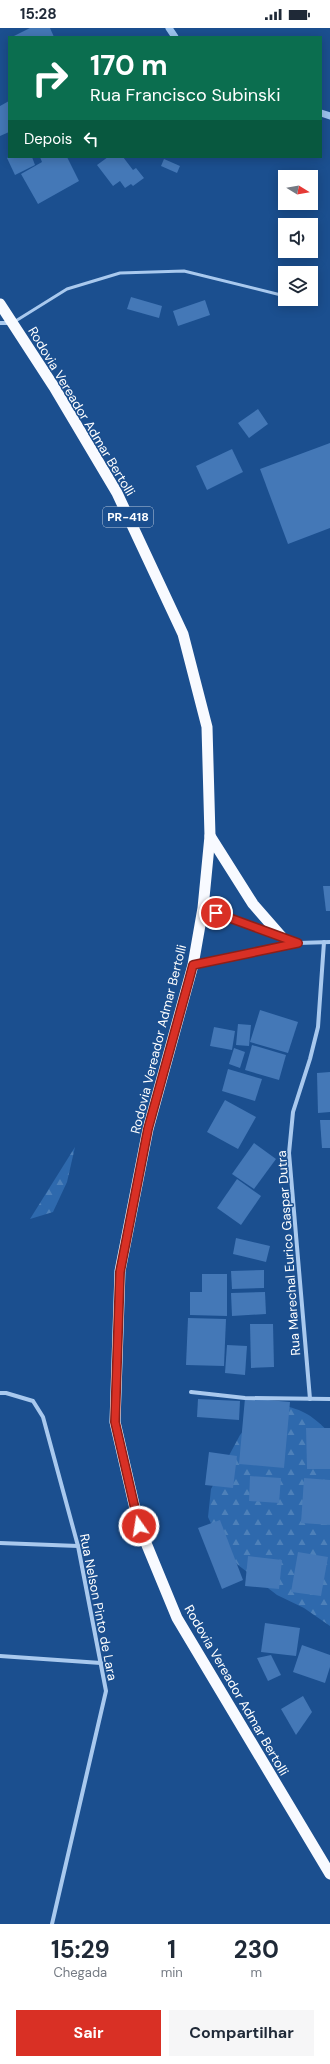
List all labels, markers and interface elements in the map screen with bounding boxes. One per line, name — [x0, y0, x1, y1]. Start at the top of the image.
text: 15:28 — [20, 4, 57, 24]
text: 170 m — [90, 47, 168, 84]
icon: right — [24, 52, 76, 104]
text: Rua Francisco Subinski — [90, 83, 281, 107]
icon: left — [80, 128, 102, 150]
text: Depois — [24, 129, 72, 149]
north arrow — [278, 170, 318, 210]
map controls — [278, 170, 318, 306]
button: sound — [278, 218, 318, 258]
button: layers — [278, 266, 318, 306]
street label: Rodovia Vereador Admar Bertolli — [24, 324, 139, 499]
road number: PR-418 — [103, 507, 153, 527]
pin — [199, 896, 233, 930]
icon: arrive — [205, 902, 227, 924]
street label: Rodovia Vereador Admar Bertolli — [127, 943, 190, 1135]
street label: Rua Marechal Eurico Gaspar Dutra — [273, 1150, 304, 1356]
position arrow — [118, 1505, 160, 1547]
street label: Rua Nelson Pinto de Lara — [76, 1532, 121, 1682]
street label: Rodovia Vereador Admar Bertolli — [181, 1602, 293, 1779]
text: 15:29 — [51, 1934, 110, 1965]
text: 1 — [167, 1934, 176, 1965]
text: 230 — [234, 1934, 279, 1965]
text: Chegada — [53, 1964, 107, 1981]
text: min — [161, 1964, 183, 1981]
text: m — [251, 1964, 262, 1981]
button: Sair — [16, 2010, 161, 2056]
button: Compartilhar — [169, 2010, 314, 2056]

